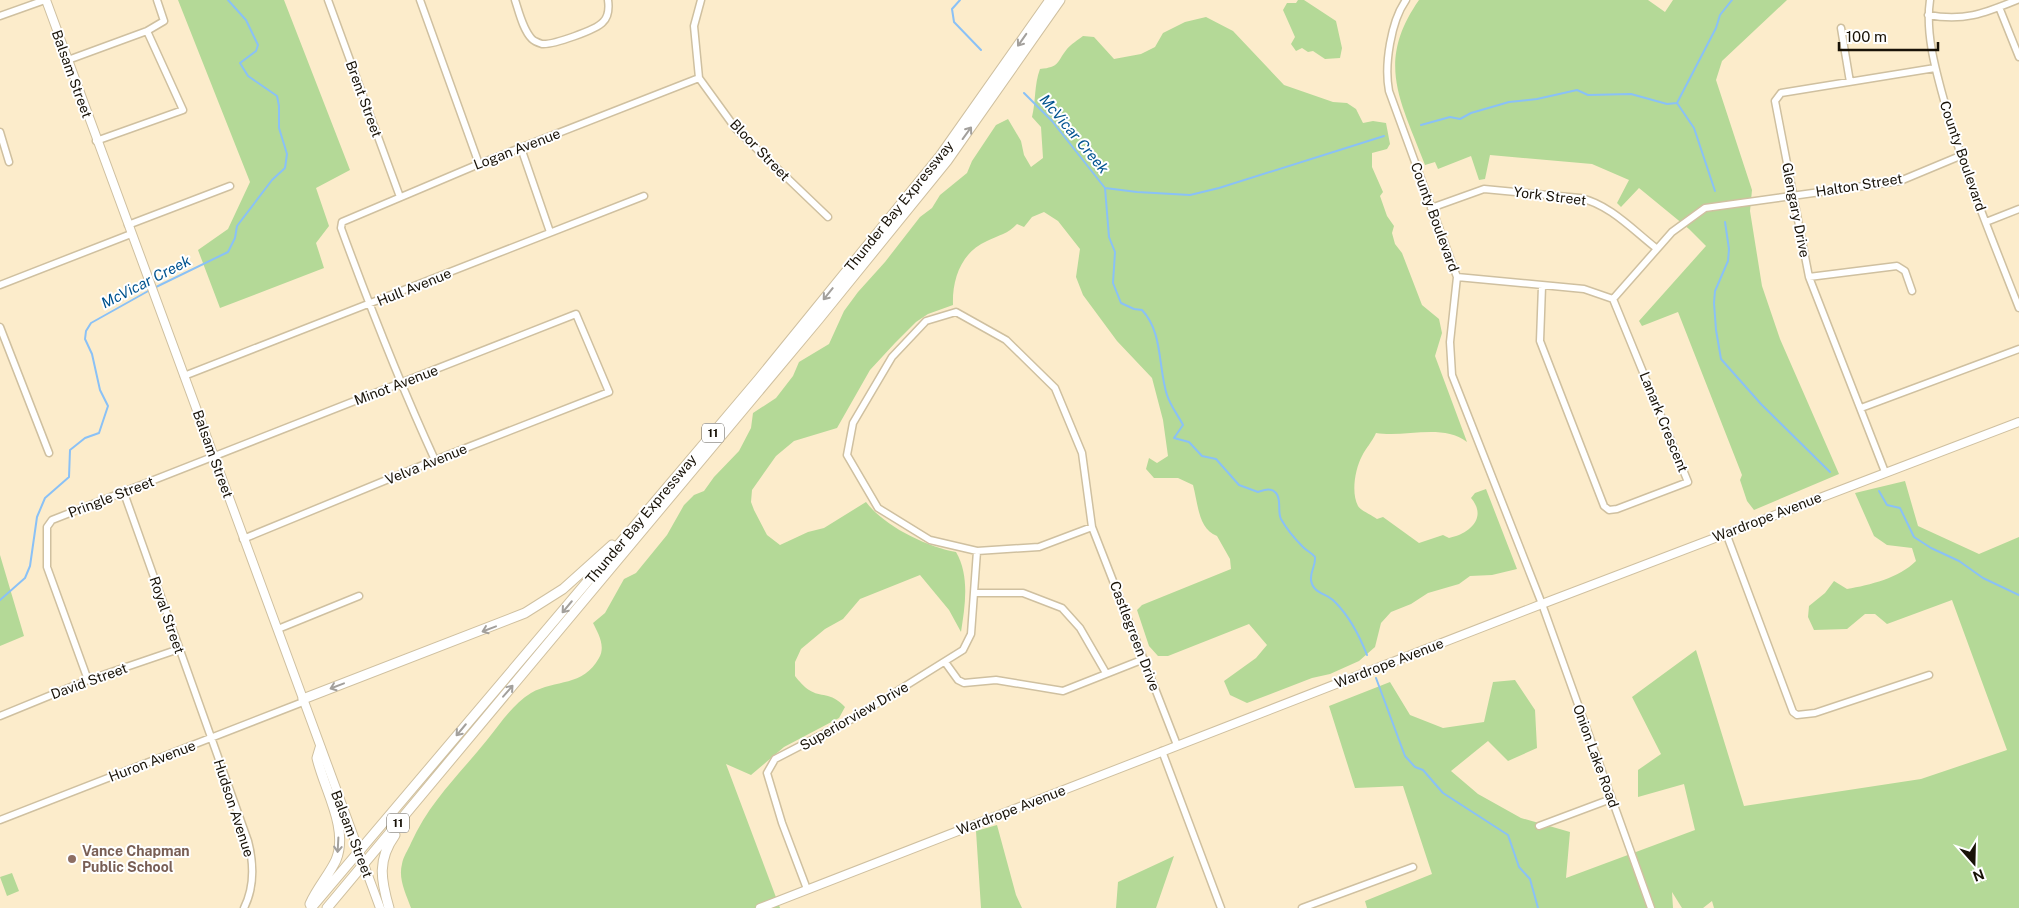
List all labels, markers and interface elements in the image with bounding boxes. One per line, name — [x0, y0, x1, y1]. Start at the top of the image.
scale bar — [1839, 20, 1938, 52]
street label: Balsam Street — [49, 28, 95, 120]
text: 100 m — [1846, 28, 1887, 45]
one-way arrow — [1017, 33, 1027, 47]
street label: Brent Street — [343, 59, 385, 139]
water label: McVicar Creek — [1036, 91, 1113, 177]
street label: County Boulevard — [1937, 99, 1989, 213]
street label: Bloor Street — [727, 116, 793, 184]
street label: Logan Avenue — [471, 125, 563, 173]
one-way arrow — [962, 126, 972, 140]
street label: Thunder Bay Expressway — [841, 137, 957, 275]
street label: County Boulevard — [1408, 160, 1462, 274]
street label: Glengary Drive — [1779, 161, 1813, 259]
street label: Halton Street — [1814, 170, 1904, 200]
street label: York Street — [1513, 184, 1587, 208]
water label: McVicar Creek — [98, 251, 194, 311]
street label: Hull Avenue — [375, 265, 454, 309]
one-way arrow — [822, 287, 833, 300]
street label: Minot Avenue — [352, 362, 440, 408]
street label: Lanark Crescent — [1637, 369, 1691, 475]
street label: Balsam Street — [190, 408, 236, 500]
road number: 11 — [702, 423, 724, 442]
street label: Velva Avenue — [383, 440, 469, 488]
street label: Thunder Bay Expressway — [582, 451, 700, 587]
street label: Pringle Street — [66, 473, 156, 521]
street label: Wardrope Avenue — [1710, 489, 1824, 545]
street label: Royal Street — [146, 574, 188, 656]
street label: Castlegreen Drive — [1107, 579, 1163, 693]
one-way arrow — [562, 600, 573, 613]
one-way arrow — [482, 624, 497, 634]
street label: Wardrope Avenue — [1332, 635, 1446, 691]
street label: David Street — [48, 660, 130, 702]
street label: Superiorview Drive — [797, 678, 911, 754]
one-way arrow — [329, 682, 345, 691]
one-way arrow — [502, 684, 514, 697]
street label: Onion Lake Road — [1570, 702, 1622, 810]
one-way arrow — [455, 723, 466, 736]
street label: Huron Avenue — [106, 737, 198, 785]
street label: Hudson Avenue — [211, 757, 257, 859]
street label: Wardrope Avenue — [954, 782, 1068, 838]
street label: Balsam Street — [328, 788, 376, 880]
road number: 11 — [387, 814, 409, 832]
one-way arrow — [334, 837, 343, 853]
north arrow — [1949, 838, 1999, 888]
place label: Vance Chapman Public School — [82, 843, 190, 875]
marker: Vance Chapman Public School — [66, 853, 78, 865]
text: N — [1971, 866, 1986, 885]

